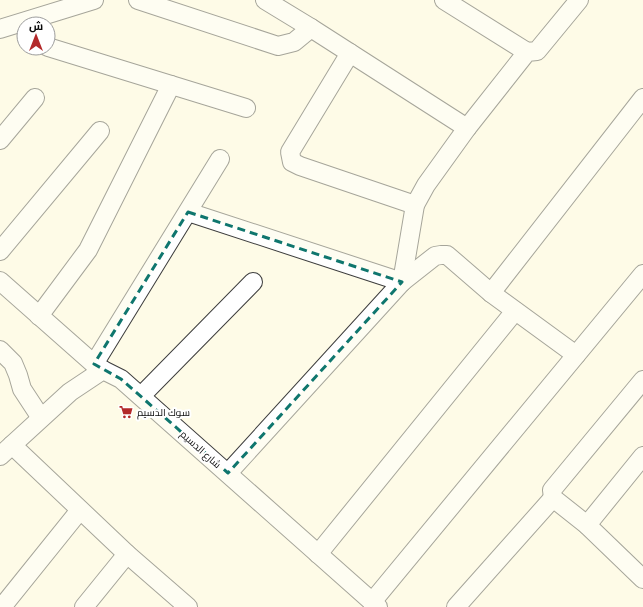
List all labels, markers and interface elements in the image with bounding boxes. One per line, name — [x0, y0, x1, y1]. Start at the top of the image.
north arrow — [16, 16, 56, 56]
text: ش — [29, 19, 43, 33]
supermarket icon: سوك الدسيم — [118, 404, 134, 420]
place label: سوك الدسيم — [137, 406, 190, 420]
street label: شارع الدسيم — [177, 428, 224, 472]

